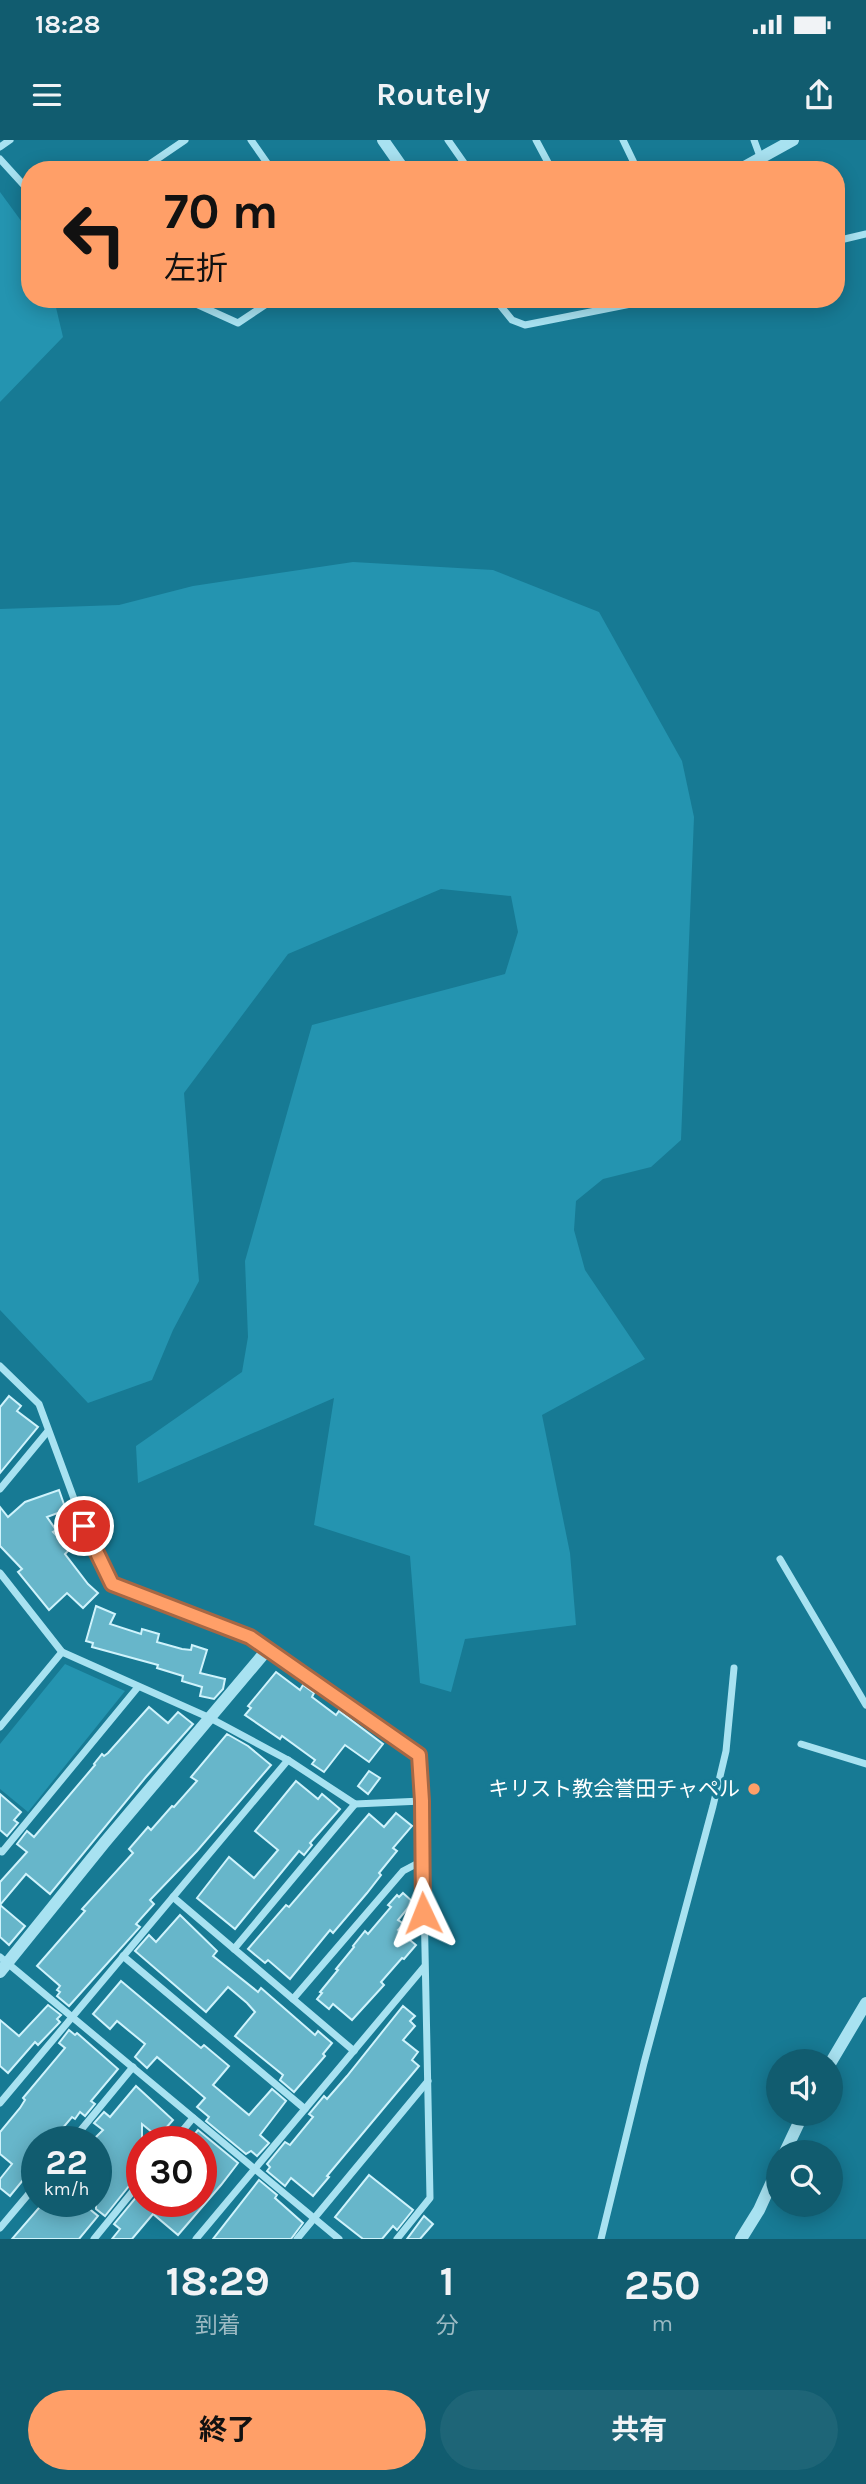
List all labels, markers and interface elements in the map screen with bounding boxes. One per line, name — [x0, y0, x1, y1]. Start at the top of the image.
text: 18:28 — [35, 9, 101, 40]
icon: menu — [28, 76, 66, 114]
text: Routely — [376, 76, 490, 113]
icon: share — [800, 76, 838, 114]
text: 70 m — [164, 183, 278, 240]
icon: left — [49, 189, 140, 280]
text: 左折 — [164, 250, 228, 287]
pin — [54, 1496, 114, 1556]
icon: arrive — [65, 1507, 103, 1545]
place label: キリスト教会誉田チャペル — [488, 1777, 740, 1801]
marker: キリスト教会誉田チャペル — [746, 1781, 762, 1797]
position arrow — [386, 1876, 460, 1950]
map controls — [766, 2049, 843, 2217]
button: sound — [766, 2049, 843, 2126]
speed limit sign: 30 — [126, 2126, 217, 2217]
button: search — [766, 2140, 843, 2217]
text: 22 — [45, 2142, 88, 2183]
text: km/h — [44, 2178, 89, 2200]
text: 18:29 — [166, 2256, 270, 2306]
text: 1 — [440, 2256, 455, 2306]
text: 250 — [624, 2260, 700, 2310]
text: m — [651, 2310, 673, 2337]
text: 到着 — [195, 2312, 241, 2339]
text: 分 — [436, 2312, 459, 2339]
button: 終了 — [28, 2390, 426, 2470]
button: 共有 — [440, 2390, 838, 2470]

